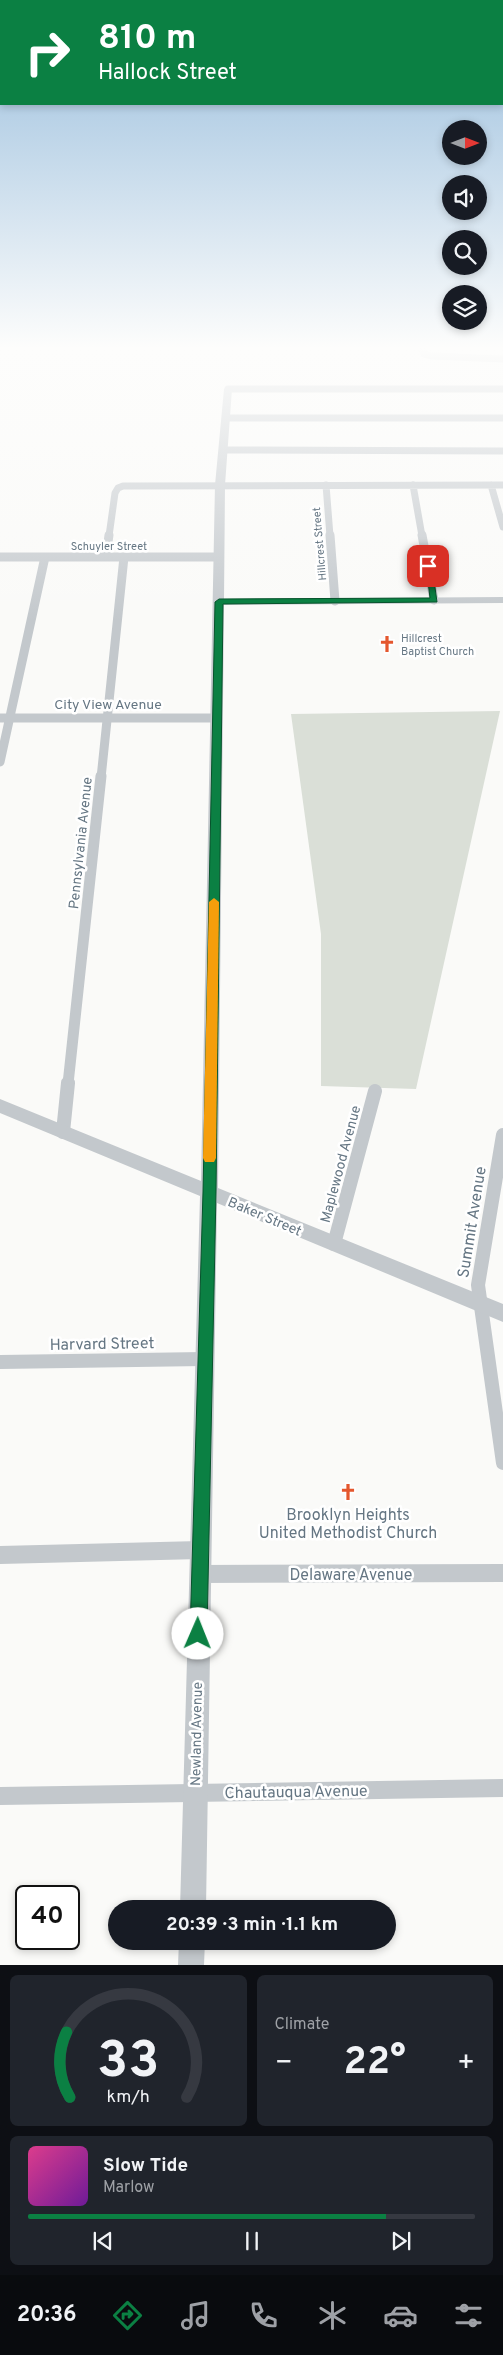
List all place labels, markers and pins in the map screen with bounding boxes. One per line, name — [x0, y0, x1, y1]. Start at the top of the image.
pin — [407, 545, 449, 587]
place label: Hillcrest Baptist Church — [401, 632, 474, 659]
church icon: Hillcrest Baptist Church — [377, 634, 397, 654]
church icon: Brooklyn Heights United Methodist Church — [338, 1482, 358, 1502]
place label: Brooklyn Heights United Methodist Church — [259, 1506, 437, 1544]

